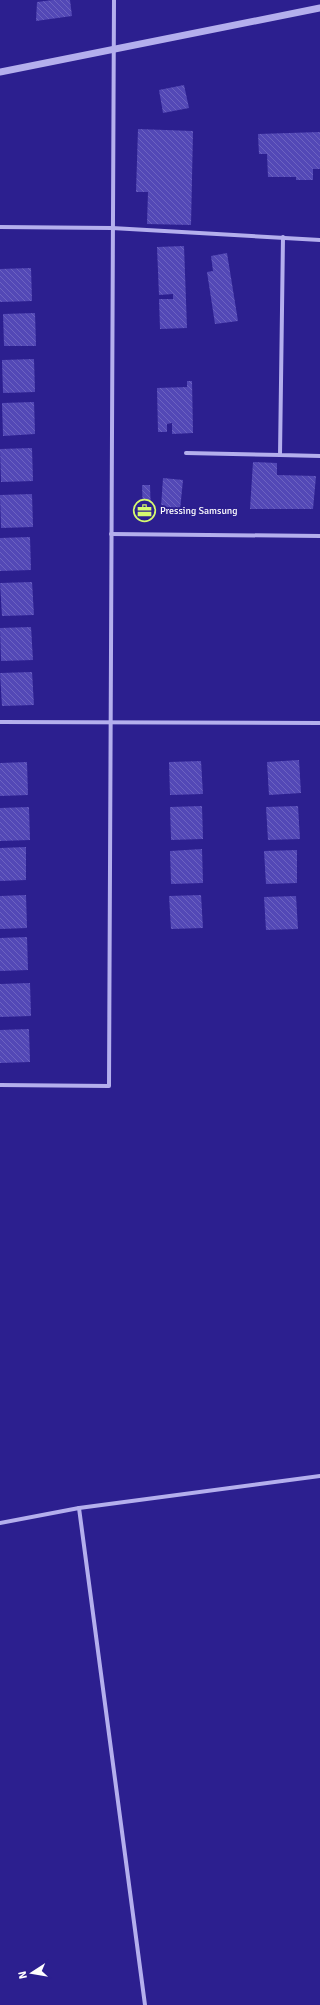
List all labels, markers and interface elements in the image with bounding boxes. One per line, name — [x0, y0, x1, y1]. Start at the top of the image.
office icon: Pressing Samsung — [132, 498, 158, 524]
place label: Pressing Samsung — [160, 505, 238, 517]
north arrow — [12, 1953, 52, 1993]
text: N — [16, 1970, 30, 1980]

